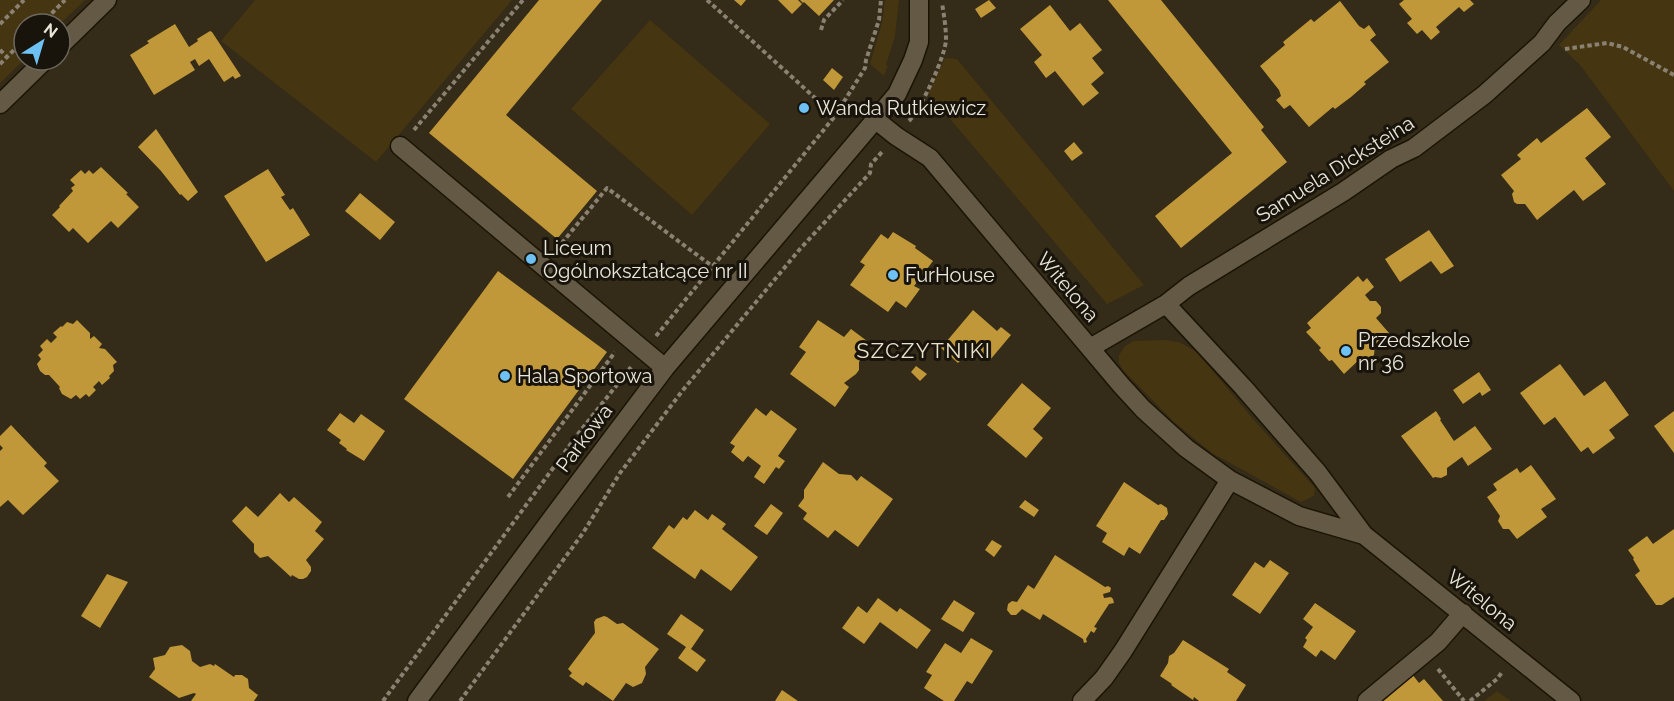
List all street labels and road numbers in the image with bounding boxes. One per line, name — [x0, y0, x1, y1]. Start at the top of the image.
street label: Samuela Dicksteina — [1252, 111, 1418, 227]
street label: Witelona — [1032, 247, 1104, 327]
street label: Parkowa — [551, 399, 617, 477]
street label: Witelona — [1442, 564, 1522, 636]

